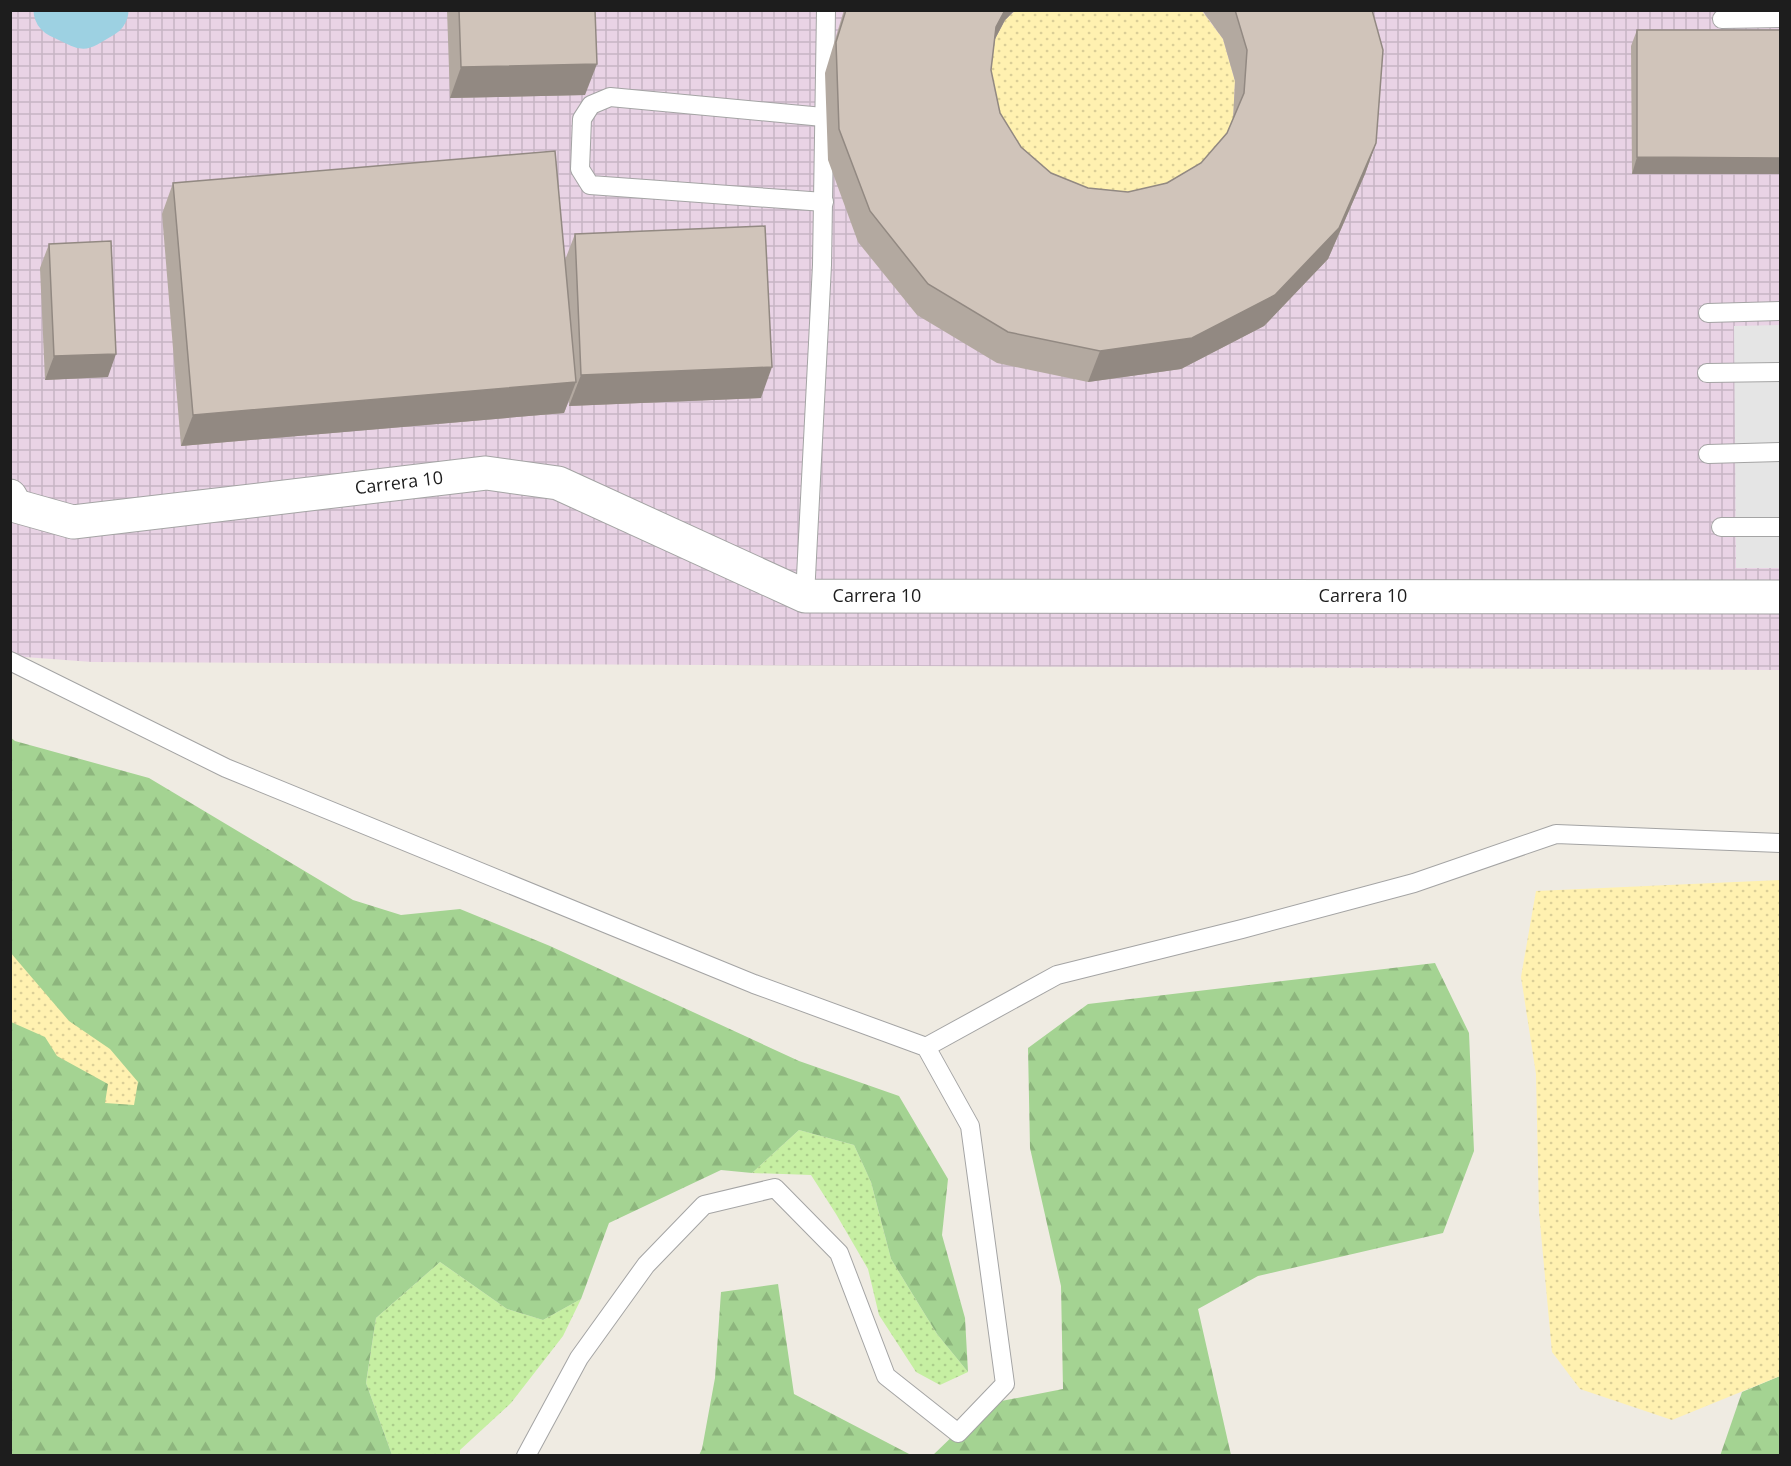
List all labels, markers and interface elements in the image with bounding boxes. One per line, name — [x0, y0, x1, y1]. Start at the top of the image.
street label: Carrera 10 — [353, 465, 444, 499]
street label: Carrera 10 — [833, 583, 921, 607]
street label: Carrera 10 — [1319, 583, 1407, 607]

